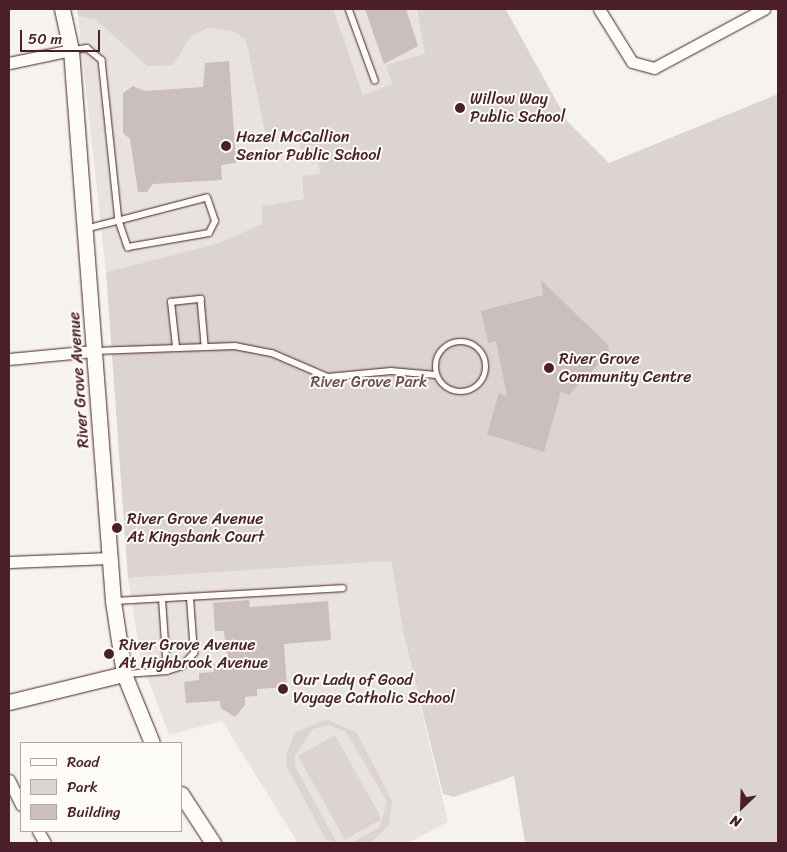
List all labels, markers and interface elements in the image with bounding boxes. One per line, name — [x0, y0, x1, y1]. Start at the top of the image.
scale bar — [22, 20, 102, 52]
text: 50 m — [28, 26, 62, 52]
place label: Willow Way Public School — [470, 89, 565, 127]
marker: Willow Way Public School — [454, 102, 466, 114]
place label: Hazel McCallion Senior Public School — [236, 127, 381, 165]
marker: Hazel McCallion Senior Public School — [220, 140, 232, 152]
street label: River Grove Avenue — [65, 311, 93, 449]
place label: River Grove Community Centre — [559, 349, 691, 387]
marker: River Grove Community Centre — [543, 362, 555, 374]
park label: River Grove Park — [310, 372, 428, 392]
place label: River Grove Avenue At Kingsbank Court — [127, 509, 264, 547]
marker: River Grove Avenue At Kingsbank Court — [111, 522, 123, 534]
place label: River Grove Avenue At Highbrook Avenue — [119, 635, 268, 673]
marker: River Grove Avenue At Highbrook Avenue — [103, 648, 115, 660]
place label: Our Lady of Good Voyage Catholic School — [293, 670, 455, 708]
marker: Our Lady of Good Voyage Catholic School — [277, 683, 289, 695]
legend — [20, 742, 182, 832]
text: Road — [67, 749, 99, 775]
text: Park — [67, 774, 98, 800]
north arrow — [717, 782, 767, 832]
text: Building — [67, 799, 121, 825]
text: N — [726, 808, 745, 835]

